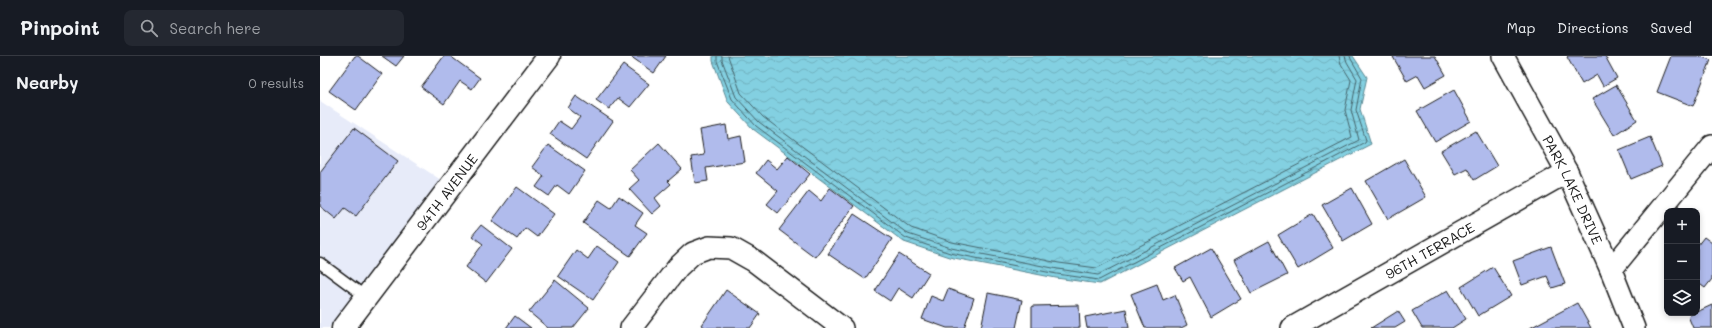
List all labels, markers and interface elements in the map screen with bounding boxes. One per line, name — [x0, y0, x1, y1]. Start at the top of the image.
search box — [124, 10, 404, 46]
text: Pinpoint — [20, 15, 100, 40]
icon: search — [138, 17, 160, 39]
text: Search here — [170, 18, 261, 38]
text: Map — [1507, 18, 1535, 37]
text: Directions — [1557, 18, 1628, 37]
text: Saved — [1650, 18, 1692, 37]
text: Nearby — [16, 71, 78, 93]
text: 0 results — [249, 74, 304, 91]
street label: PARK LAKE DRIVE — [1539, 132, 1608, 247]
street label: 94TH AVENUE — [411, 150, 481, 234]
map controls — [1664, 208, 1700, 316]
button: + — [1664, 208, 1700, 244]
street label: 96TH TERRACE — [1381, 217, 1477, 283]
button: − — [1664, 244, 1700, 280]
button: layers — [1664, 280, 1700, 316]

